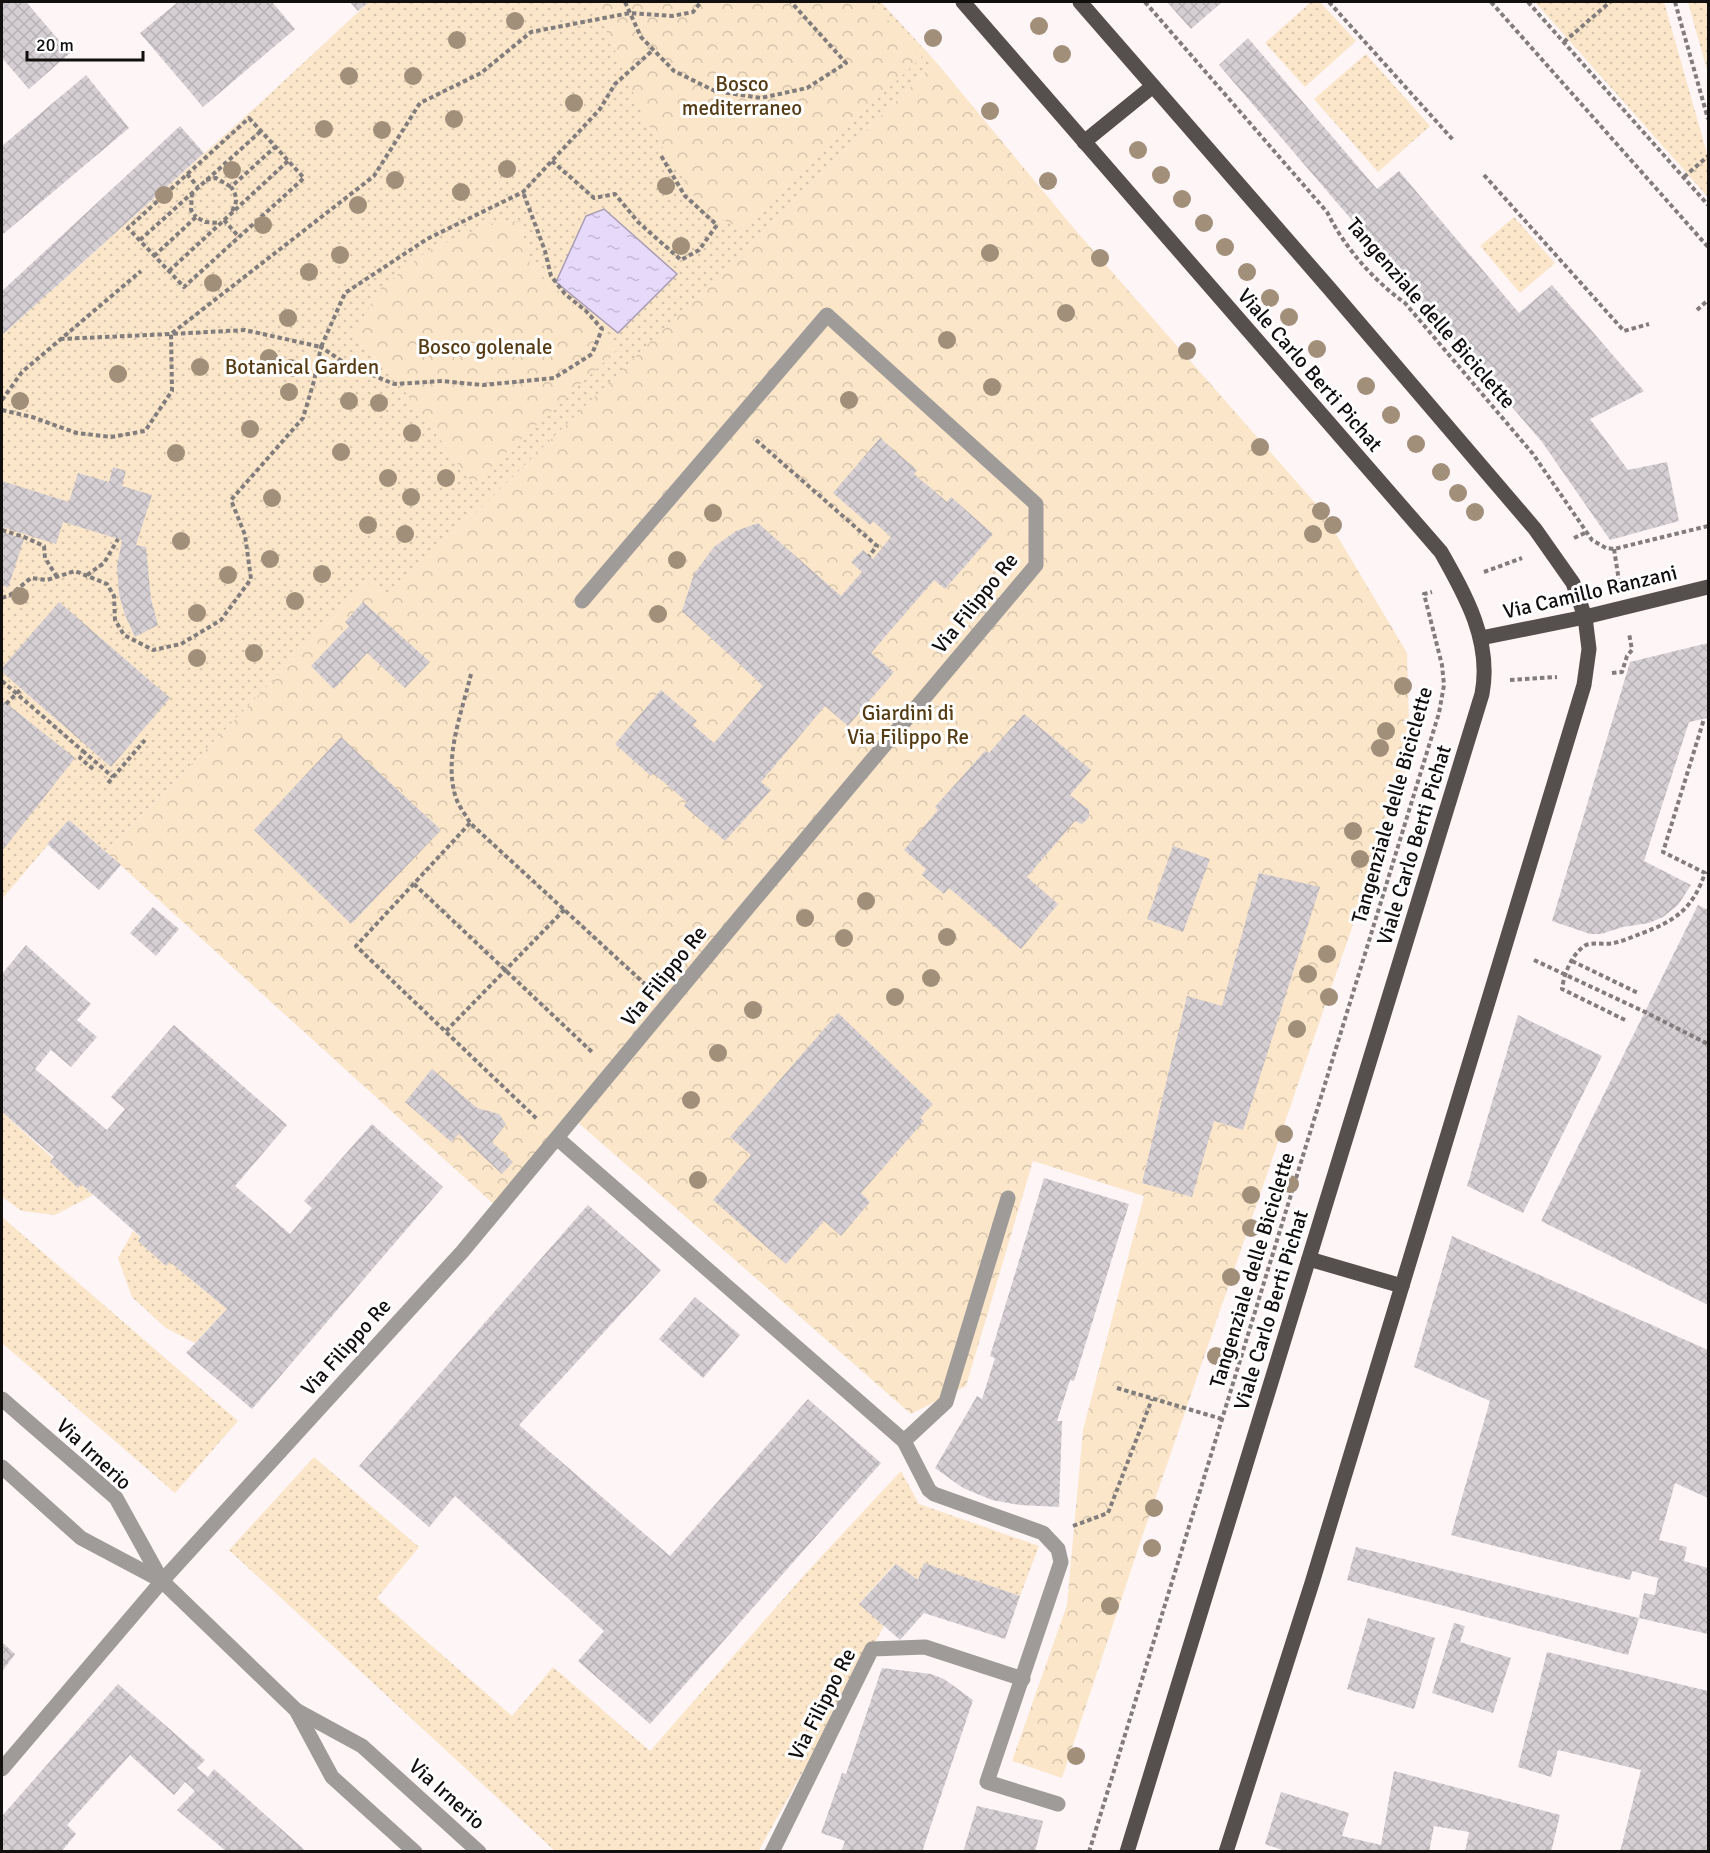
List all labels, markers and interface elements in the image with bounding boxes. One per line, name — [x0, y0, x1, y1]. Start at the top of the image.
scale bar — [27, 24, 142, 62]
text: 20 m — [36, 34, 74, 56]
park label: Bosco mediterraneo — [682, 71, 802, 121]
street label: Tangenziale delle Biciclette — [1341, 212, 1521, 414]
street label: Viale Carlo Berti Pichat — [1232, 283, 1388, 457]
park label: Bosco golenale — [417, 334, 553, 360]
park label: Botanical Garden — [225, 354, 379, 380]
street label: Via Filippo Re — [926, 547, 1024, 659]
street label: Via Camillo Ranzani — [1500, 559, 1680, 625]
street label: Tangenziale delle Biciclette — [1346, 684, 1438, 926]
park label: Giardini di Via Filippo Re — [847, 700, 969, 750]
street label: Viale Carlo Berti Pichat — [1371, 742, 1457, 948]
street label: Via Filippo Re — [615, 920, 713, 1032]
street label: Tangenziale delle Biciclette — [1204, 1149, 1300, 1391]
street label: Viale Carlo Berti Pichat — [1228, 1207, 1314, 1413]
street label: Via Filippo Re — [296, 1293, 396, 1401]
street label: Via Irnerio — [51, 1413, 137, 1495]
street label: Via Filippo Re — [783, 1644, 861, 1764]
street label: Via Irnerio — [404, 1753, 490, 1835]

